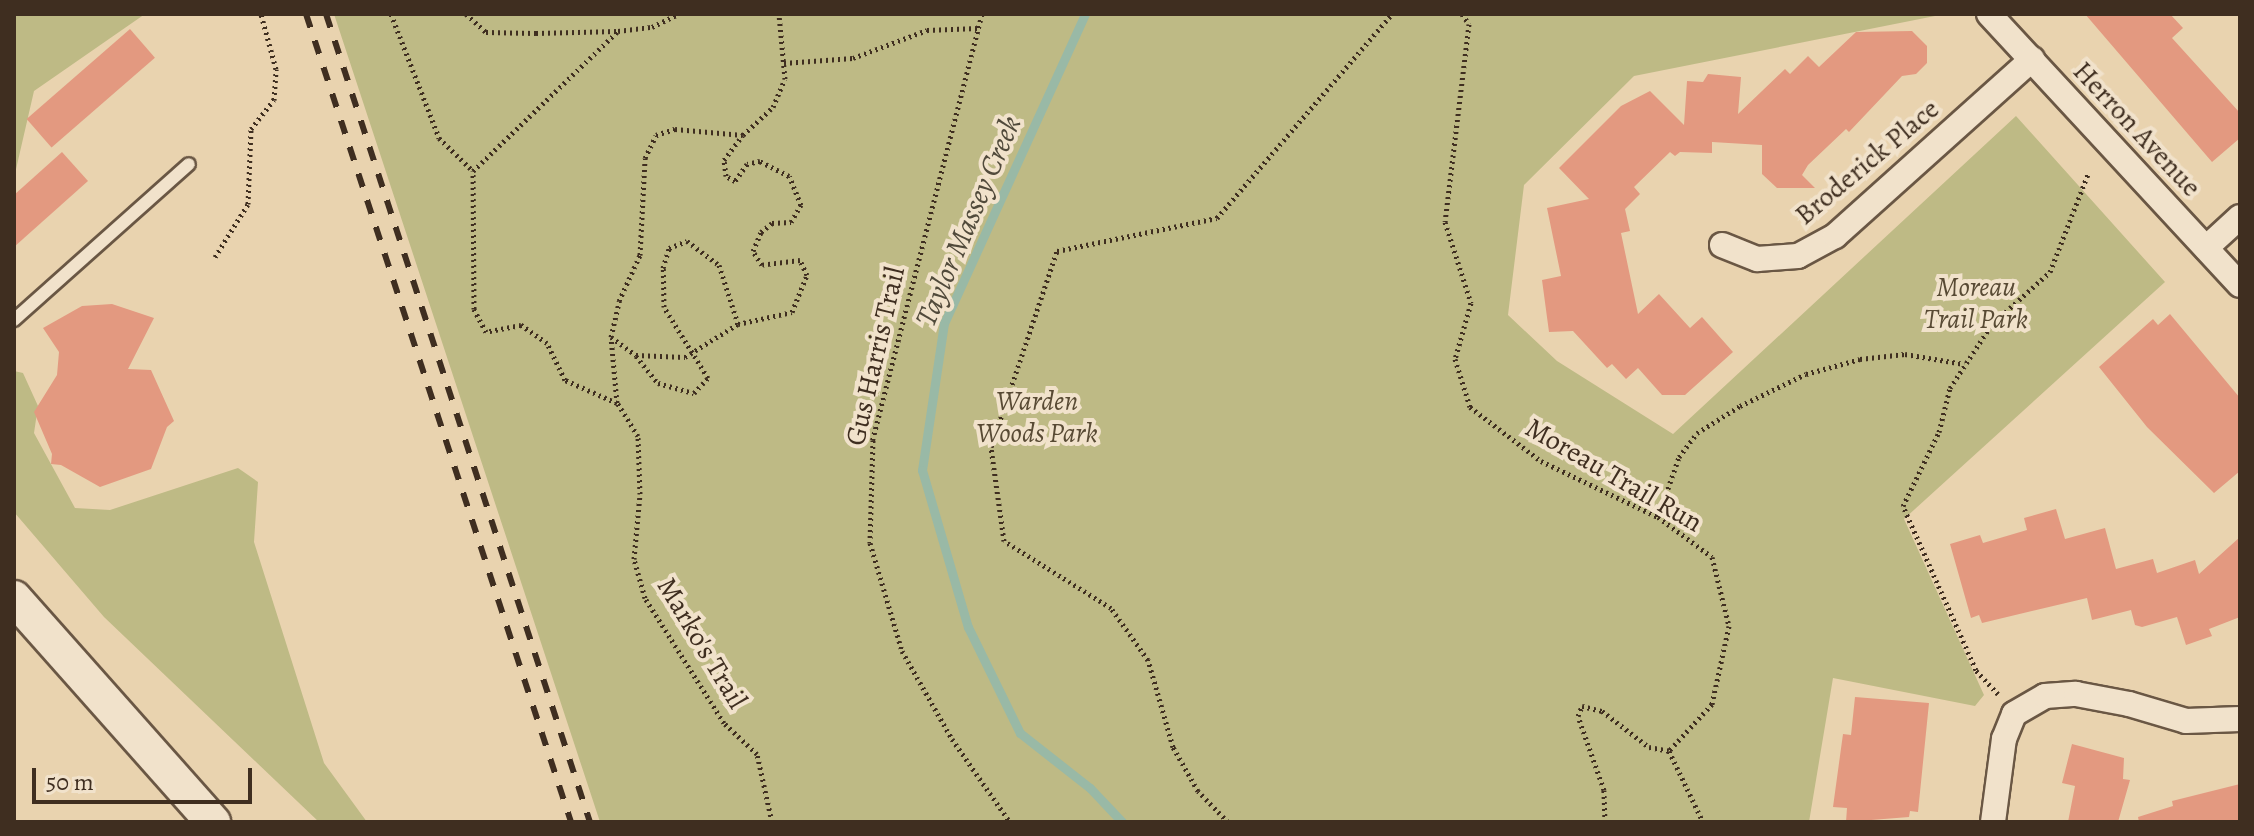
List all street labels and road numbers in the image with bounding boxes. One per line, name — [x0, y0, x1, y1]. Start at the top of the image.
street label: Herron Avenue — [2066, 54, 2208, 204]
street label: Broderick Place — [1788, 92, 1946, 232]
street label: Gus Harris Trail — [838, 263, 912, 449]
street label: Moreau Trail Run — [1520, 411, 1708, 539]
street label: Marko's Trail — [650, 571, 754, 715]

